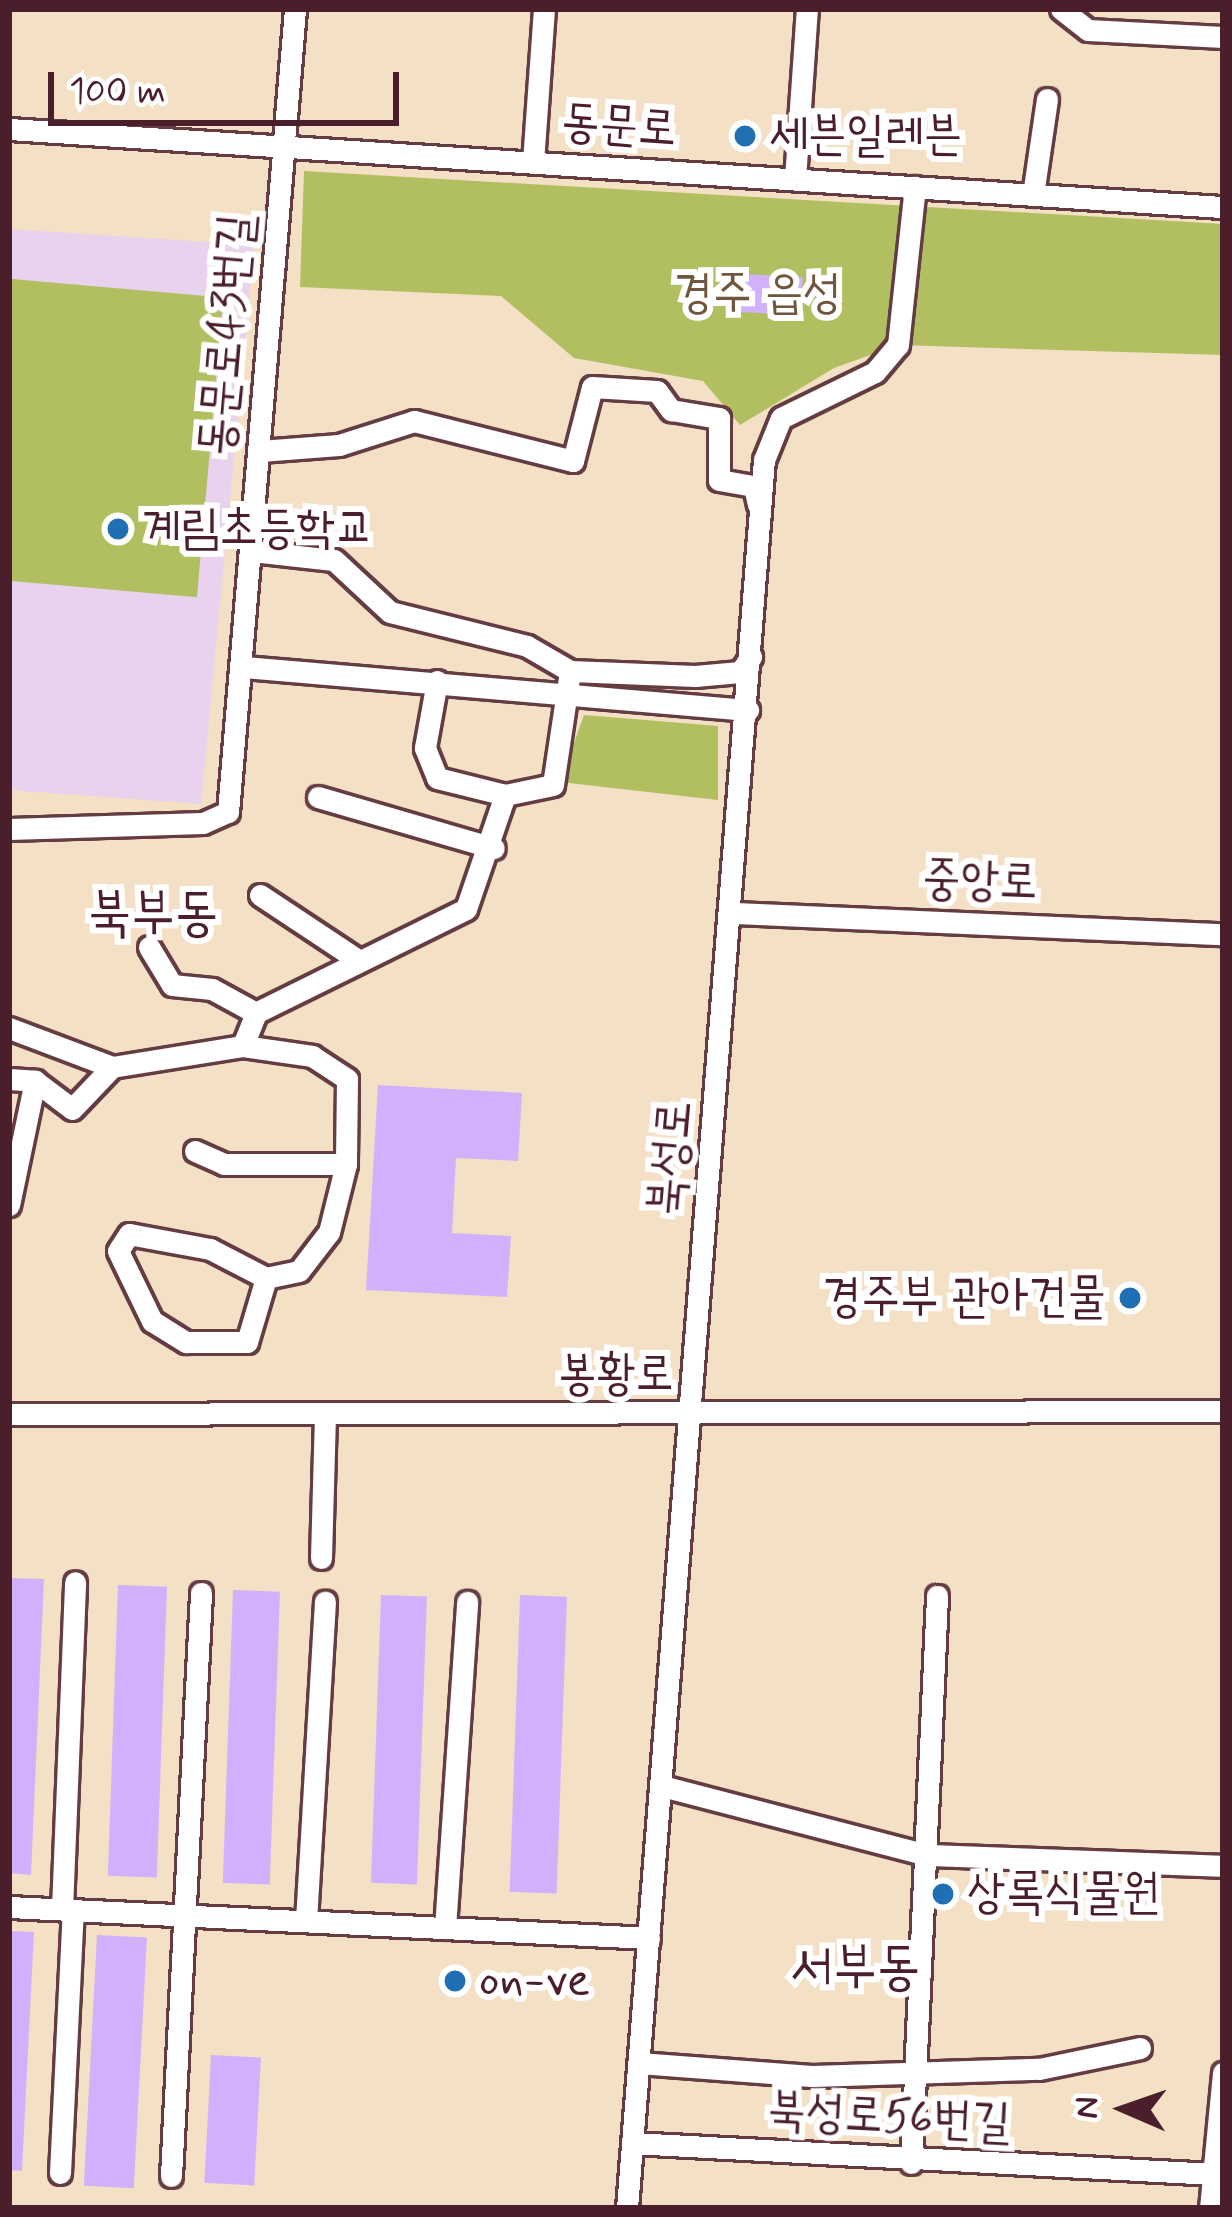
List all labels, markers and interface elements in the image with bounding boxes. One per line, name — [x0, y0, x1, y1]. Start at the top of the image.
scale bar — [54, 48, 405, 122]
text: 100 m — [69, 69, 166, 116]
street label: 동문로 — [559, 93, 679, 159]
place label: 세븐일레븐 — [769, 107, 962, 165]
marker: 세븐일레븐 — [732, 123, 758, 149]
street label: 동문로43번길 — [188, 212, 266, 458]
park label: 경주 읍성 — [674, 265, 842, 323]
place label: 계림초등학교 — [142, 500, 374, 558]
marker: 계림초등학교 — [105, 516, 131, 542]
street label: 중앙로 — [921, 850, 1039, 912]
district label: 북부동 — [88, 883, 218, 947]
street label: 북성로 — [637, 1098, 705, 1218]
place label: 경주부 관아건물 — [823, 1269, 1106, 1327]
marker: 경주부 관아건물 — [1117, 1285, 1143, 1311]
street label: 봉황로 — [558, 1346, 674, 1404]
place label: 상록식물원 — [967, 1865, 1160, 1923]
marker: 상록식물원 — [930, 1881, 956, 1907]
district label: 서부동 — [790, 1937, 920, 2001]
place label: on-ve — [479, 1952, 590, 2010]
marker: on-ve — [442, 1968, 468, 1994]
north arrow — [1064, 2049, 1184, 2169]
street label: 북성로56번길 — [766, 2082, 1012, 2152]
text: N — [1066, 2096, 1110, 2120]

